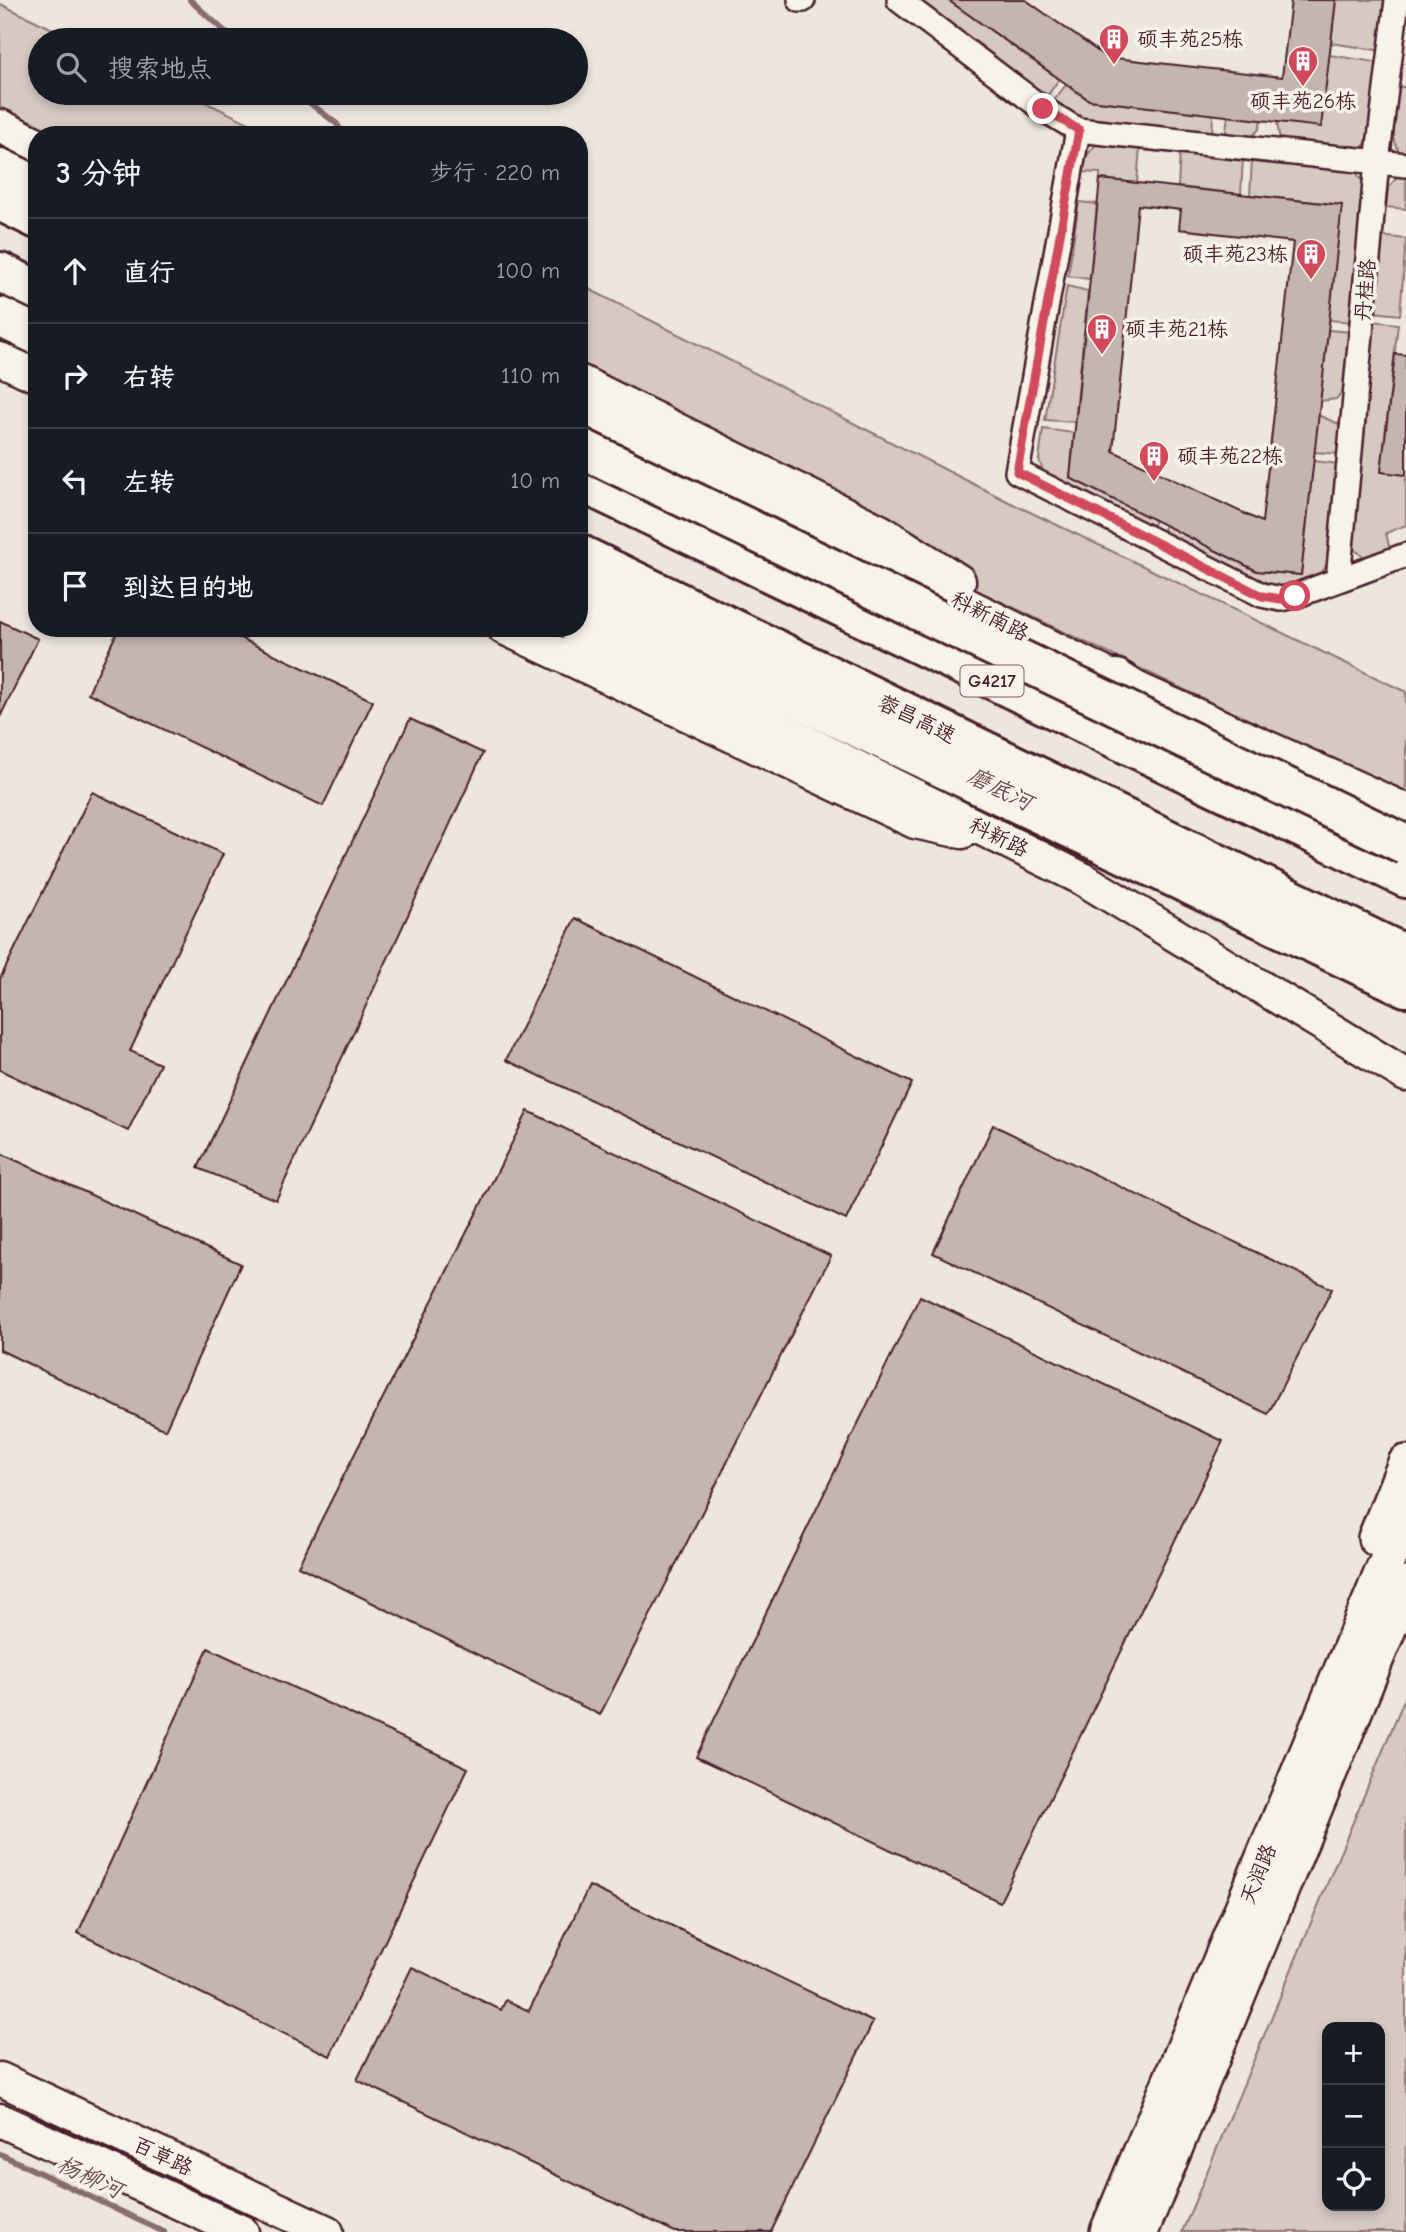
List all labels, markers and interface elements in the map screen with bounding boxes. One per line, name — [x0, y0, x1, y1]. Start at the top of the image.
building icon: 硕丰苑25栋 — [1097, 22, 1131, 66]
place label: 硕丰苑25栋 — [1137, 27, 1243, 51]
search box — [28, 28, 588, 105]
building icon: 硕丰苑26栋 — [1286, 44, 1320, 88]
icon: search — [52, 48, 90, 86]
text: 搜索地点 — [108, 54, 212, 84]
place label: 硕丰苑26栋 — [1250, 89, 1356, 113]
route end — [1027, 93, 1058, 124]
text: 3 分钟 — [56, 156, 141, 191]
text: 步行 · 220 m — [430, 159, 560, 186]
building icon: 硕丰苑23栋 — [1294, 237, 1328, 281]
place label: 硕丰苑23栋 — [1182, 242, 1288, 266]
icon: ahead — [56, 252, 94, 290]
text: 100 m — [496, 257, 560, 284]
text: 直行 — [123, 258, 175, 288]
street label: 丹桂路 — [1350, 258, 1380, 322]
building icon: 硕丰苑21栋 — [1085, 312, 1119, 356]
place label: 硕丰苑21栋 — [1125, 317, 1228, 341]
icon: right — [56, 357, 94, 395]
text: 110 m — [501, 362, 560, 389]
text: 右转 — [123, 363, 175, 393]
building icon: 硕丰苑22栋 — [1137, 439, 1171, 483]
place label: 硕丰苑22栋 — [1177, 444, 1283, 468]
icon: left — [56, 462, 94, 500]
text: 10 m — [510, 467, 560, 494]
text: 左转 — [123, 468, 175, 498]
icon: arrive — [56, 567, 94, 605]
text: 到达目的地 — [123, 573, 253, 603]
route start — [1279, 580, 1310, 611]
street label: 科新南路 — [947, 586, 1033, 646]
road number: G4217 — [960, 666, 1024, 696]
street label: 蓉昌高速 — [874, 690, 960, 748]
water label: 磨底河 — [963, 762, 1041, 818]
street label: 科新路 — [965, 812, 1033, 862]
street label: 天润路 — [1235, 1840, 1281, 1908]
map controls — [1322, 2022, 1385, 2211]
button: + — [1322, 2022, 1385, 2085]
button: − — [1322, 2085, 1385, 2148]
street label: 百草路 — [129, 2132, 197, 2180]
button: locate — [1322, 2148, 1385, 2211]
water label: 杨柳河 — [53, 2150, 131, 2206]

